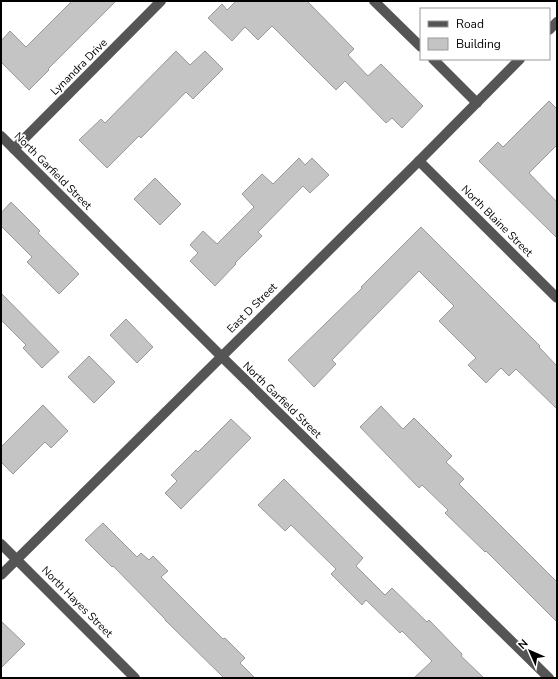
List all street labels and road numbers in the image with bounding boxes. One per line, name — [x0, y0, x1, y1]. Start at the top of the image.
street label: Lynandra Drive — [47, 35, 111, 99]
street label: North Garfield Street — [11, 129, 95, 213]
street label: North Blaine Street — [458, 182, 536, 260]
street label: East D Street — [224, 280, 280, 336]
street label: North Garfield Street — [239, 359, 325, 442]
street label: North Hayes Street — [38, 563, 116, 641]

